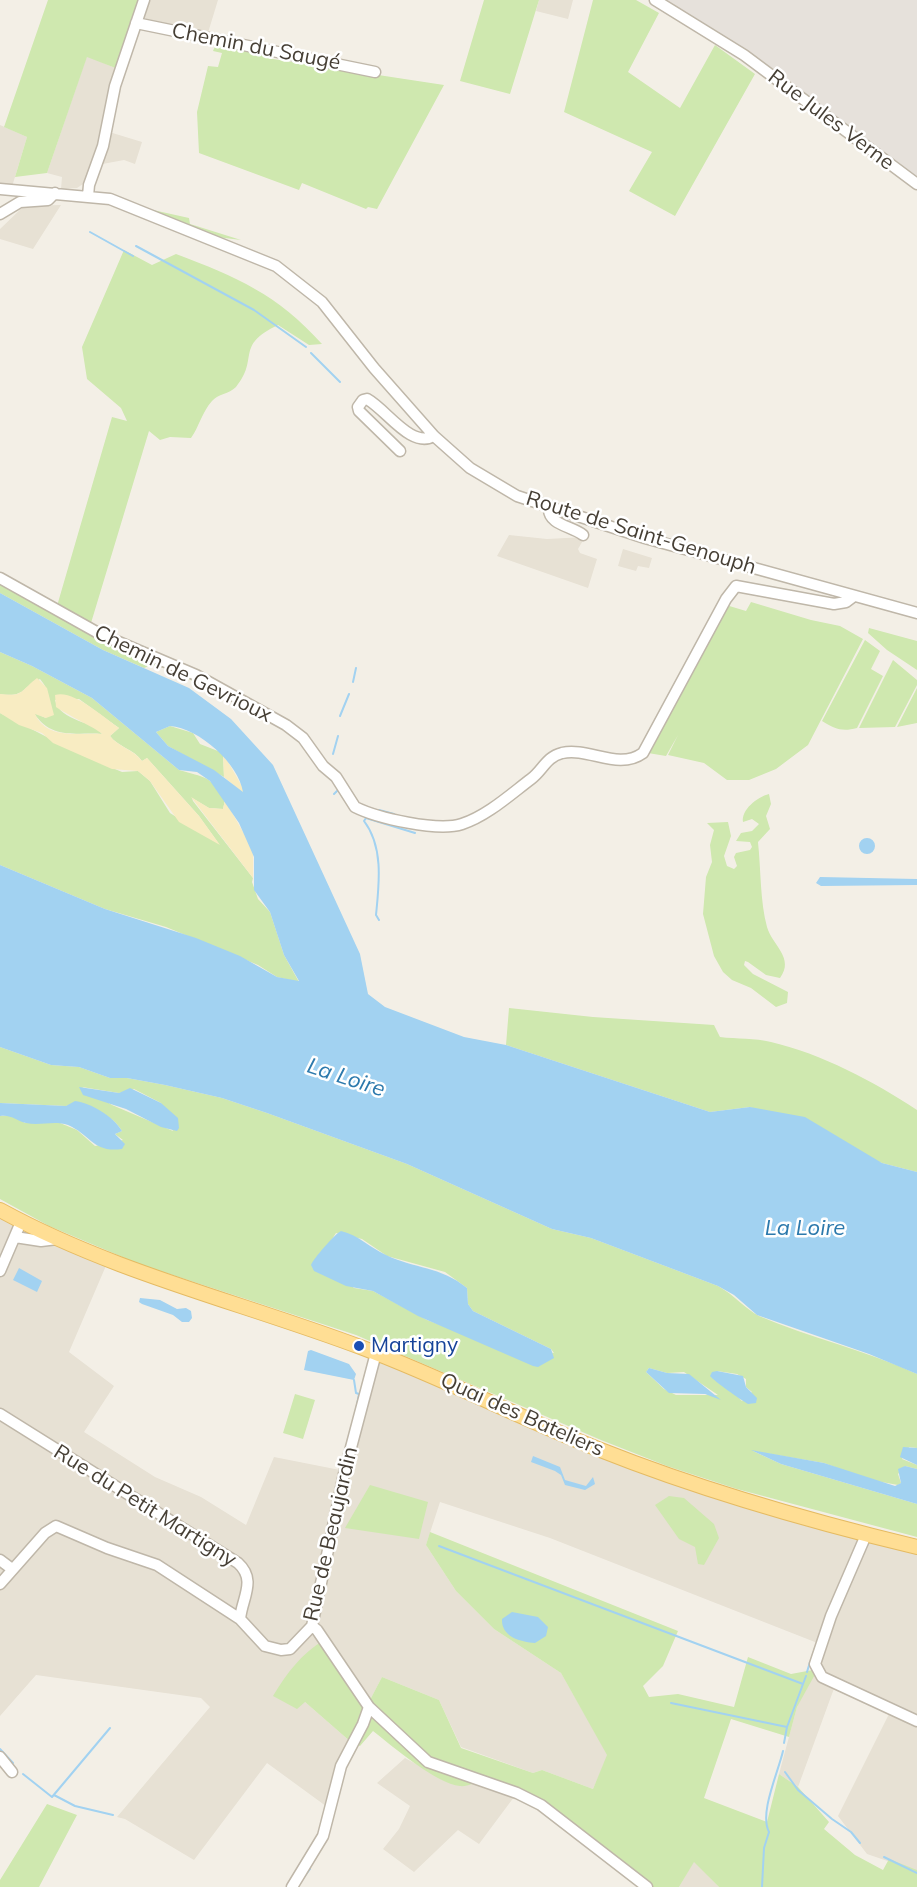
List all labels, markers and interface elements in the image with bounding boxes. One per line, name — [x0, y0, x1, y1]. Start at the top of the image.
street label: Chemin du Saugé — [169, 18, 343, 76]
street label: Rue Jules Verne — [763, 64, 899, 176]
street label: Route de Saint-Genouph — [523, 486, 759, 580]
street label: Chemin de Gevrioux — [90, 620, 276, 728]
water label: La Loire — [304, 1053, 388, 1103]
water label: La Loire — [765, 1215, 845, 1241]
place label: Martigny — [371, 1333, 458, 1359]
marker: Martigny — [352, 1339, 366, 1353]
street label: Quai des Bateliers — [436, 1368, 608, 1462]
street label: Rue du Petit Martigny — [49, 1439, 241, 1573]
street label: Rue de Beaujardin — [299, 1444, 363, 1624]

